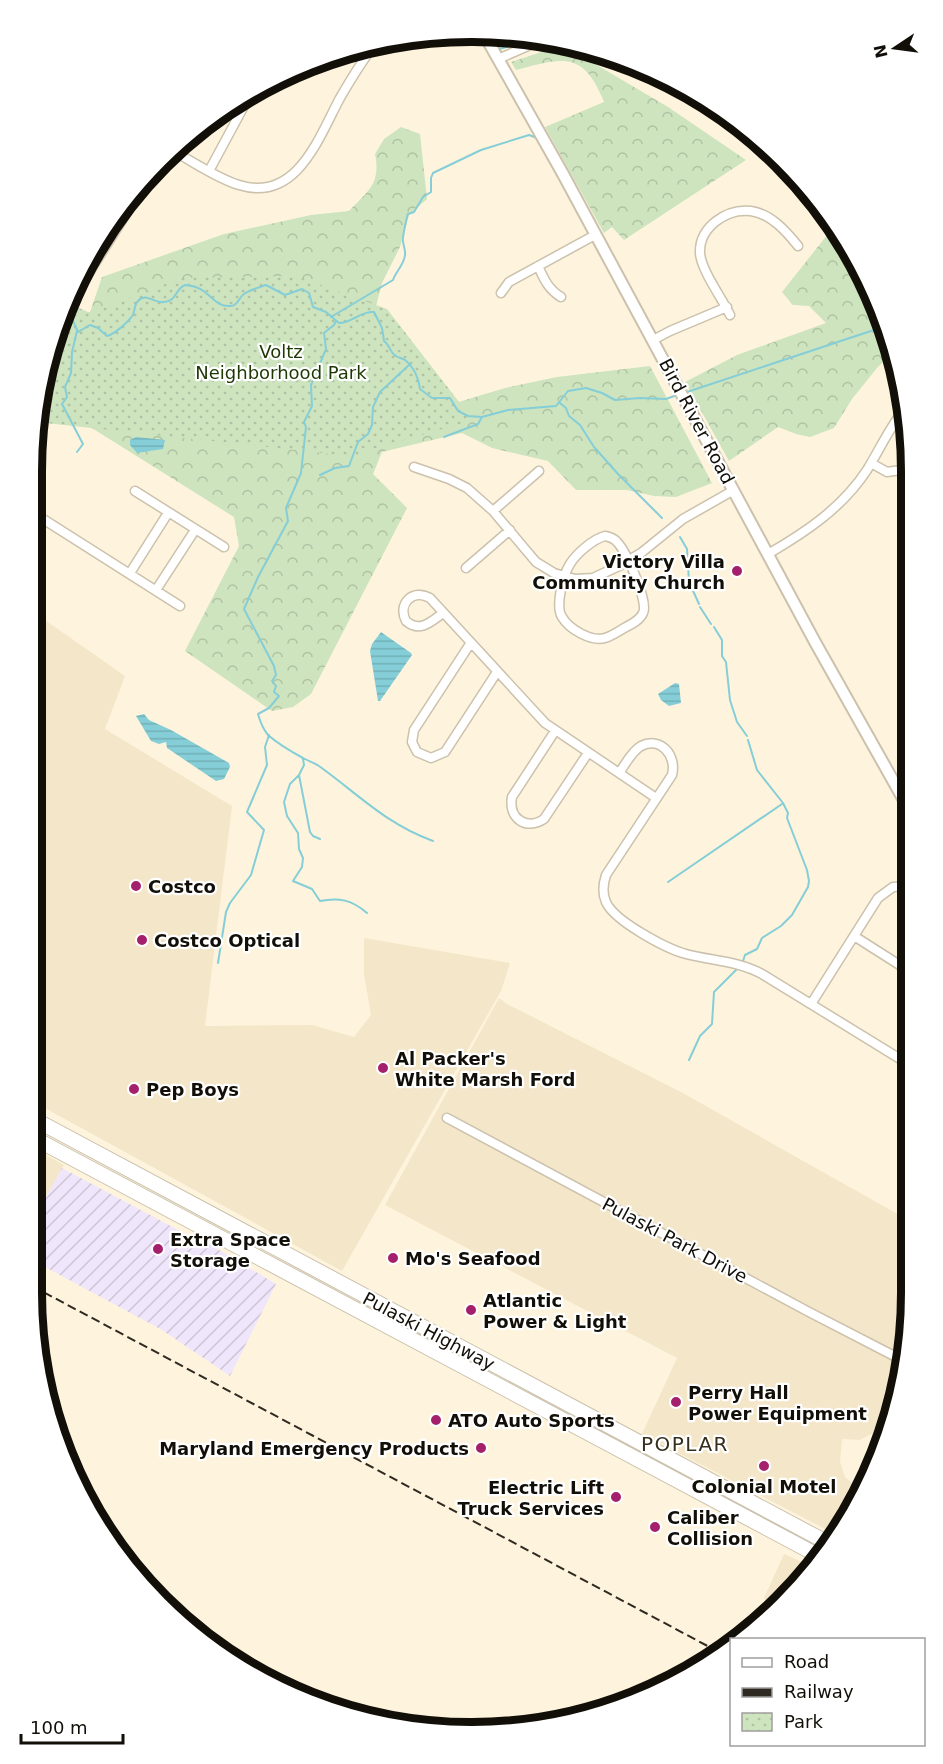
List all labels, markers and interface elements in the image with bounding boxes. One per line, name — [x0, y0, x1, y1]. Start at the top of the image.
north arrow — [865, 18, 925, 78]
text: N — [870, 43, 892, 60]
park label: Voltz Neighborhood Park — [195, 341, 367, 383]
street label: Bird River Road — [655, 355, 739, 487]
place label: Victory Villa Community Church — [532, 551, 725, 593]
marker: Victory Villa Community Church — [730, 564, 744, 578]
place label: Costco — [148, 876, 216, 897]
marker: Costco — [129, 879, 143, 893]
place label: Costco Optical — [154, 930, 300, 951]
marker: Costco Optical — [135, 933, 149, 947]
place label: Al Packer's White Marsh Ford — [395, 1048, 575, 1090]
marker: Al Packer's White Marsh Ford — [376, 1061, 390, 1075]
place label: Pep Boys — [146, 1079, 239, 1100]
marker: Pep Boys — [127, 1082, 141, 1096]
street label: Pulaski Park Drive — [599, 1193, 751, 1287]
place label: Extra Space Storage — [170, 1229, 291, 1271]
marker: Extra Space Storage — [151, 1242, 165, 1256]
place label: Mo's Seafood — [405, 1248, 541, 1269]
marker: Mo's Seafood — [386, 1251, 400, 1265]
street label: Pulaski Highway — [359, 1287, 499, 1375]
place label: Atlantic Power & Light — [483, 1290, 627, 1332]
marker: Atlantic Power & Light — [464, 1303, 478, 1317]
place label: Perry Hall Power Equipment — [688, 1382, 867, 1424]
marker: Perry Hall Power Equipment — [669, 1395, 683, 1409]
place label: ATO Auto Sports — [448, 1410, 615, 1431]
marker: ATO Auto Sports — [429, 1413, 443, 1427]
district label: POPLAR — [641, 1432, 729, 1456]
place label: Maryland Emergency Products — [159, 1438, 469, 1459]
marker: Maryland Emergency Products — [474, 1441, 488, 1455]
marker: Colonial Motel — [757, 1459, 771, 1473]
place label: Colonial Motel — [692, 1476, 836, 1497]
place label: Electric Lift Truck Services — [458, 1477, 604, 1519]
marker: Electric Lift Truck Services — [609, 1490, 623, 1504]
place label: Caliber Collision — [667, 1507, 753, 1549]
marker: Caliber Collision — [648, 1520, 662, 1534]
legend — [730, 1638, 925, 1746]
text: Road — [784, 1651, 829, 1672]
text: Railway — [784, 1681, 854, 1702]
scale bar — [21, 1707, 123, 1745]
text: Park — [784, 1711, 823, 1732]
text: 100 m — [30, 1717, 88, 1738]

